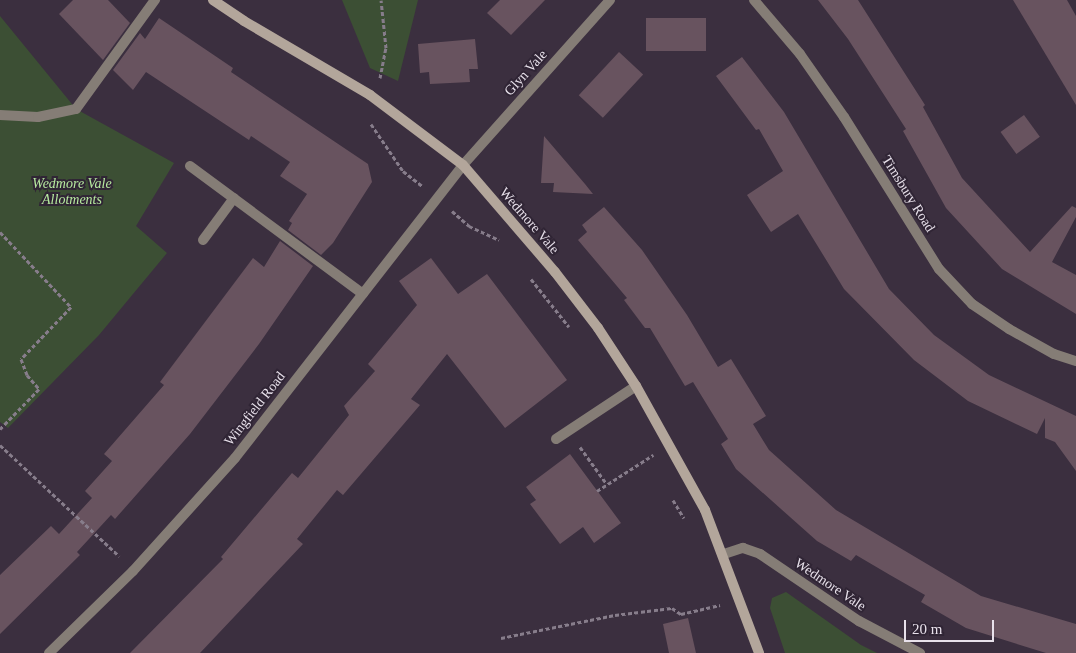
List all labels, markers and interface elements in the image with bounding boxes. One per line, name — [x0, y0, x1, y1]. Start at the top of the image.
street label: Glyn Vale — [501, 46, 551, 100]
street label: Timsbury Road — [878, 153, 938, 235]
park label: Wedmore Vale Allotments — [32, 176, 112, 208]
street label: Wedmore Vale — [496, 184, 562, 258]
street label: Wingfield Road — [221, 369, 289, 449]
street label: Wedmore Vale — [791, 555, 869, 615]
scale bar — [906, 610, 996, 642]
text: 20 m — [912, 621, 942, 637]

